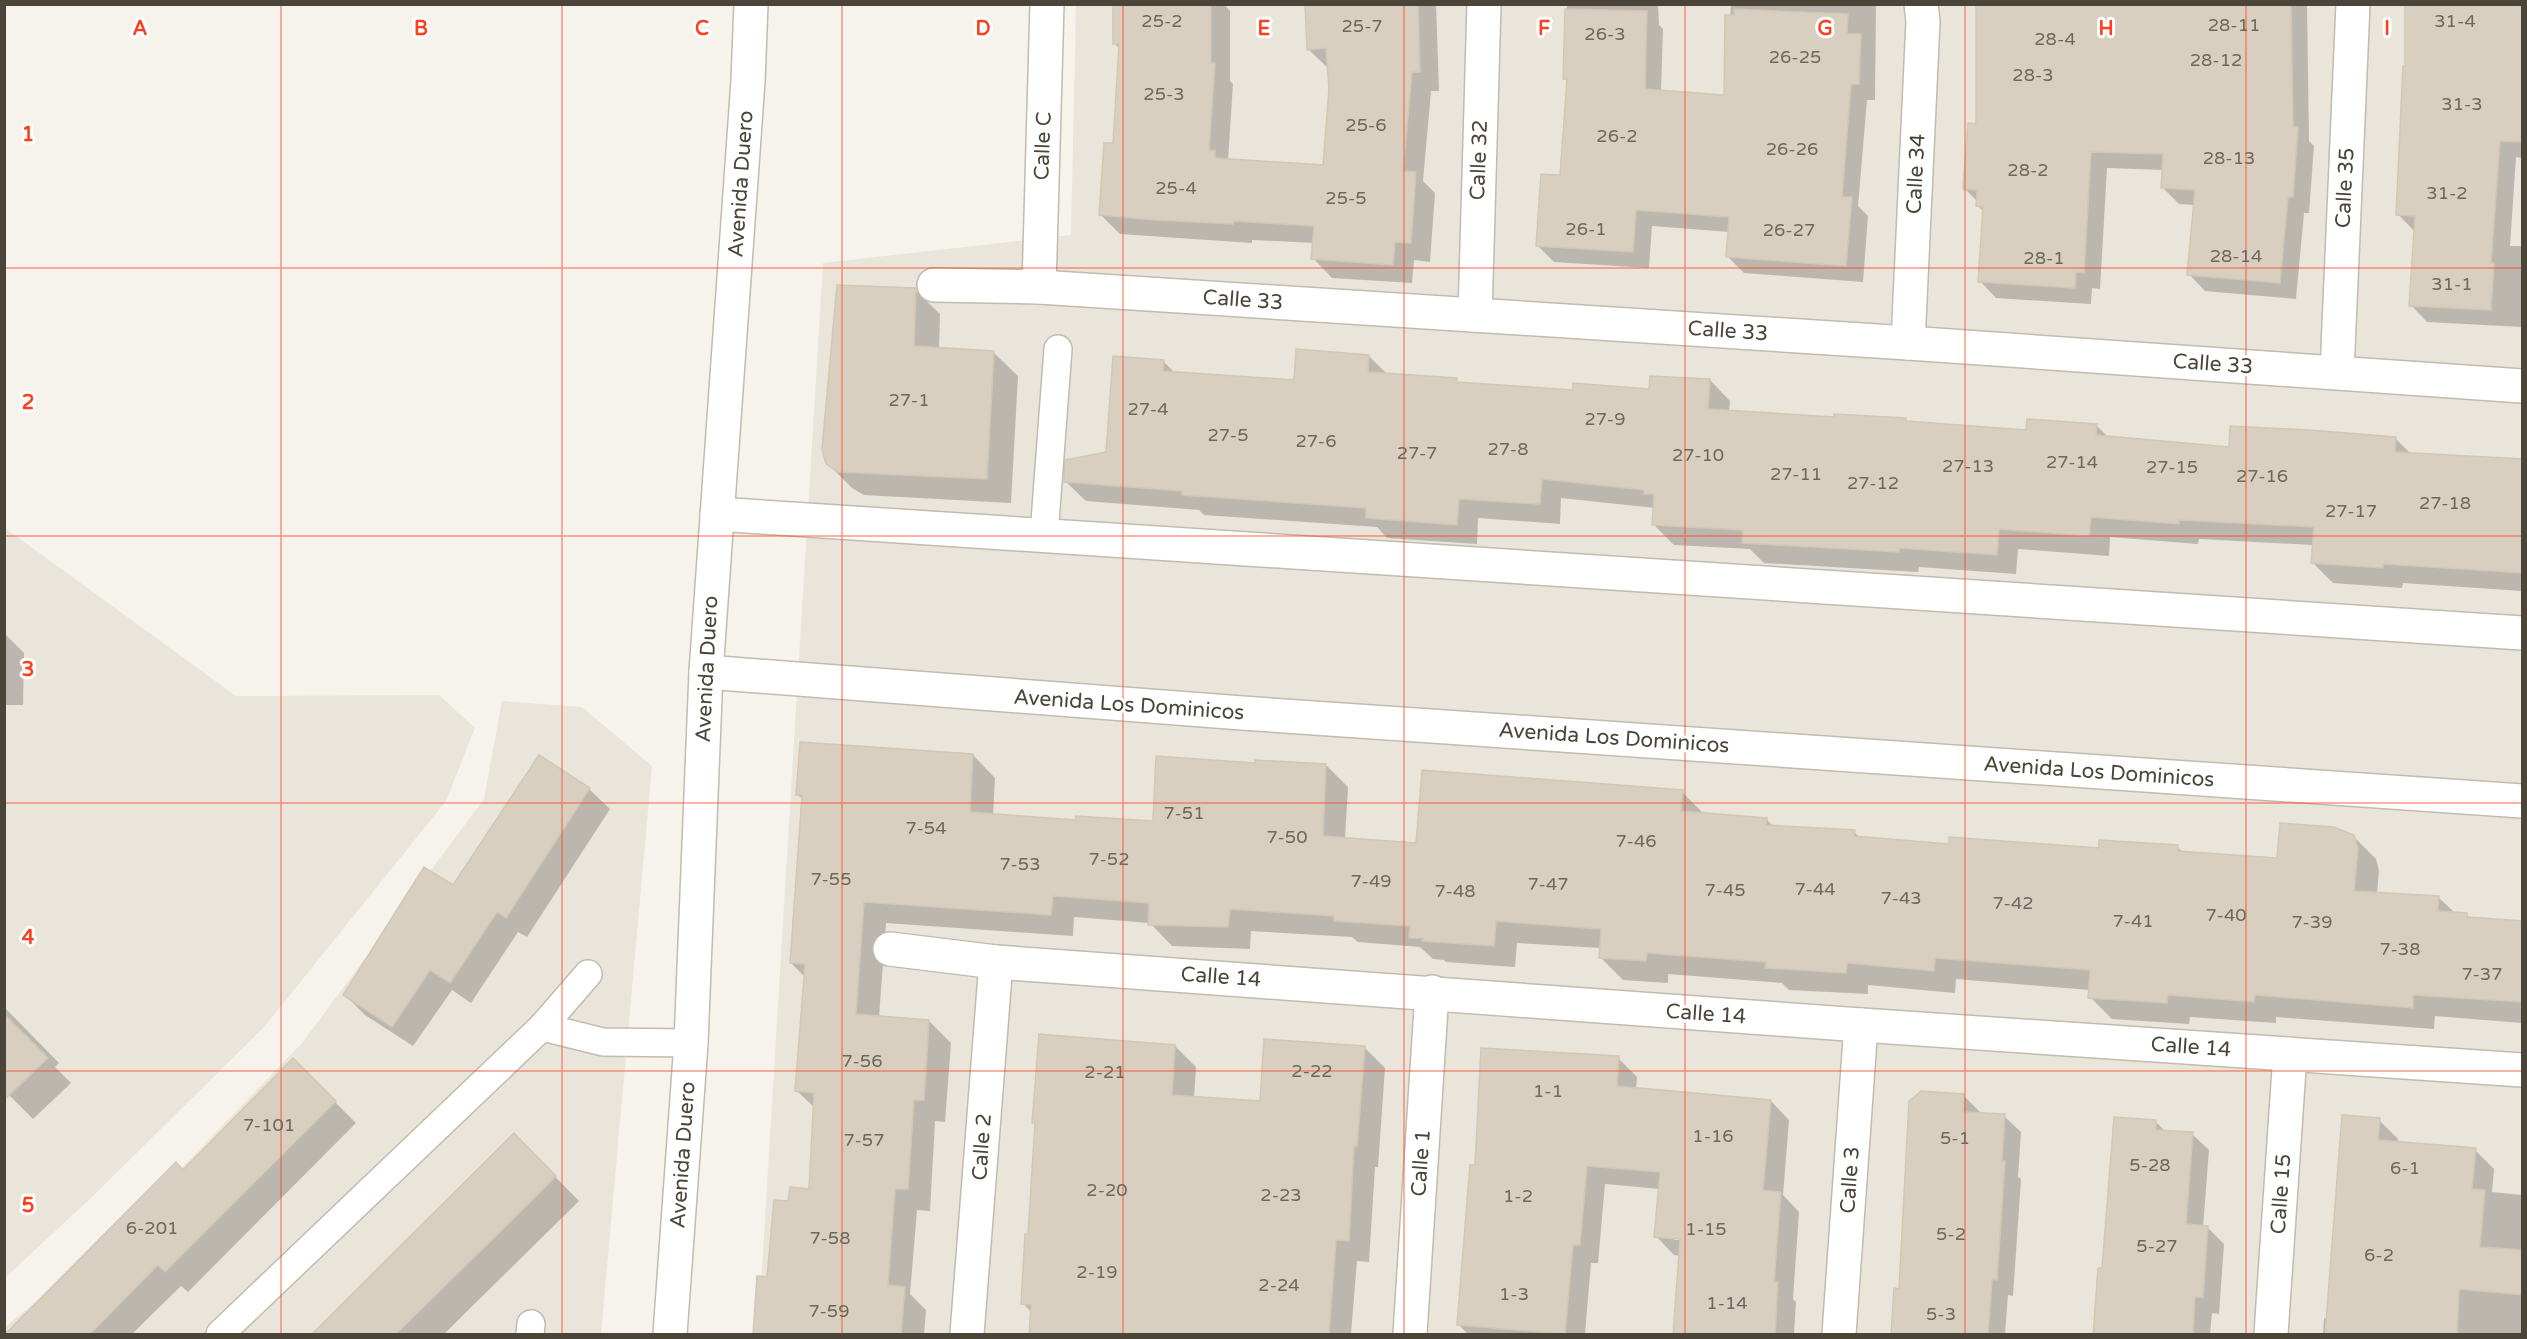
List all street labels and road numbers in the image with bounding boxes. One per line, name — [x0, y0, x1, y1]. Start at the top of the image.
street label: Avenida Duero — [723, 110, 759, 258]
street label: Calle C — [1029, 111, 1057, 181]
street label: Calle 32 — [1465, 119, 1493, 201]
street label: Calle 34 — [1901, 133, 1931, 215]
street label: Calle 35 — [2330, 147, 2360, 229]
street label: Calle 33 — [1202, 285, 1284, 315]
street label: Calle 33 — [1687, 316, 1769, 346]
street label: Calle 33 — [2172, 349, 2254, 379]
street label: Avenida Duero — [691, 595, 723, 743]
street label: Avenida Los Dominicos — [1013, 684, 1245, 726]
street label: Avenida Los Dominicos — [1498, 717, 1730, 759]
street label: Avenida Los Dominicos — [1983, 751, 2215, 793]
street label: Calle 14 — [1180, 962, 1262, 992]
street label: Calle 14 — [1665, 999, 1747, 1029]
street label: Calle 14 — [2150, 1032, 2232, 1062]
street label: Avenida Duero — [665, 1081, 701, 1229]
street label: Calle 2 — [967, 1113, 997, 1181]
street label: Calle 1 — [1406, 1129, 1436, 1197]
street label: Calle 3 — [1835, 1146, 1865, 1214]
street label: Calle 15 — [2266, 1153, 2296, 1235]

